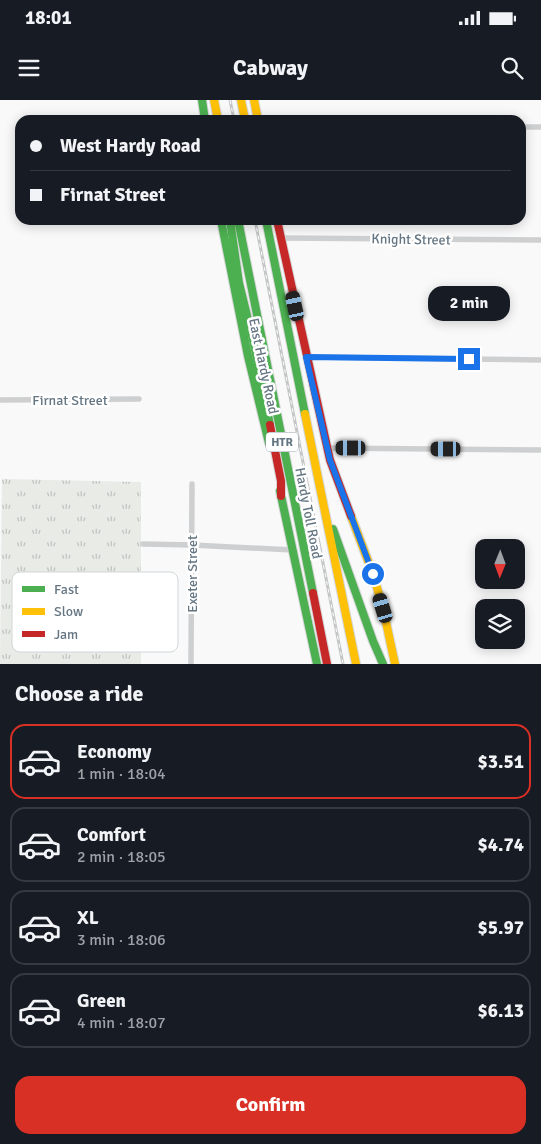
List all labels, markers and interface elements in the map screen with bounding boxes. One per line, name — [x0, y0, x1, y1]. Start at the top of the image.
text: 18:01 — [25, 6, 72, 30]
icon: menu — [15, 54, 43, 82]
text: Cabway — [233, 54, 308, 81]
icon: search — [498, 54, 526, 82]
text: West Hardy Road — [60, 134, 201, 158]
text: Firnat Street — [60, 183, 166, 207]
street label: Knight Street — [371, 230, 451, 249]
callout: 2 min — [428, 286, 510, 322]
car — [284, 290, 305, 322]
text: 2 min — [450, 293, 488, 313]
street label: East Hardy Road — [245, 317, 282, 416]
route end — [458, 348, 480, 370]
street label: Firnat Street — [32, 392, 108, 409]
road number: HTR — [266, 432, 298, 452]
car — [336, 441, 366, 456]
car — [431, 442, 461, 457]
street label: Hardy Toll Road — [291, 466, 326, 560]
street label: Exeter Street — [184, 535, 201, 613]
north arrow — [475, 539, 525, 589]
map controls — [475, 539, 525, 649]
route start — [362, 563, 384, 585]
legend — [12, 572, 178, 652]
text: Fast — [54, 581, 79, 598]
car — [371, 591, 394, 625]
button: layers — [475, 599, 525, 649]
text: Slow — [54, 603, 83, 620]
text: Jam — [54, 626, 78, 643]
text: Choose a ride — [15, 680, 143, 707]
icon: car — [17, 739, 62, 784]
text: Economy — [77, 740, 151, 764]
text: $3.51 — [478, 750, 524, 774]
text: 1 min · 18:04 — [77, 764, 166, 784]
icon: car — [17, 822, 62, 867]
text: Comfort — [77, 823, 146, 847]
text: $4.74 — [478, 833, 524, 857]
text: 2 min · 18:05 — [77, 847, 166, 867]
icon: car — [17, 905, 62, 950]
text: XL — [77, 906, 99, 930]
text: $5.97 — [478, 916, 524, 940]
text: 3 min · 18:06 — [77, 930, 166, 950]
icon: car — [17, 988, 62, 1033]
text: Green — [77, 989, 126, 1013]
text: $6.13 — [478, 999, 524, 1023]
text: 4 min · 18:07 — [77, 1013, 166, 1033]
button: Confirm — [15, 1076, 526, 1134]

